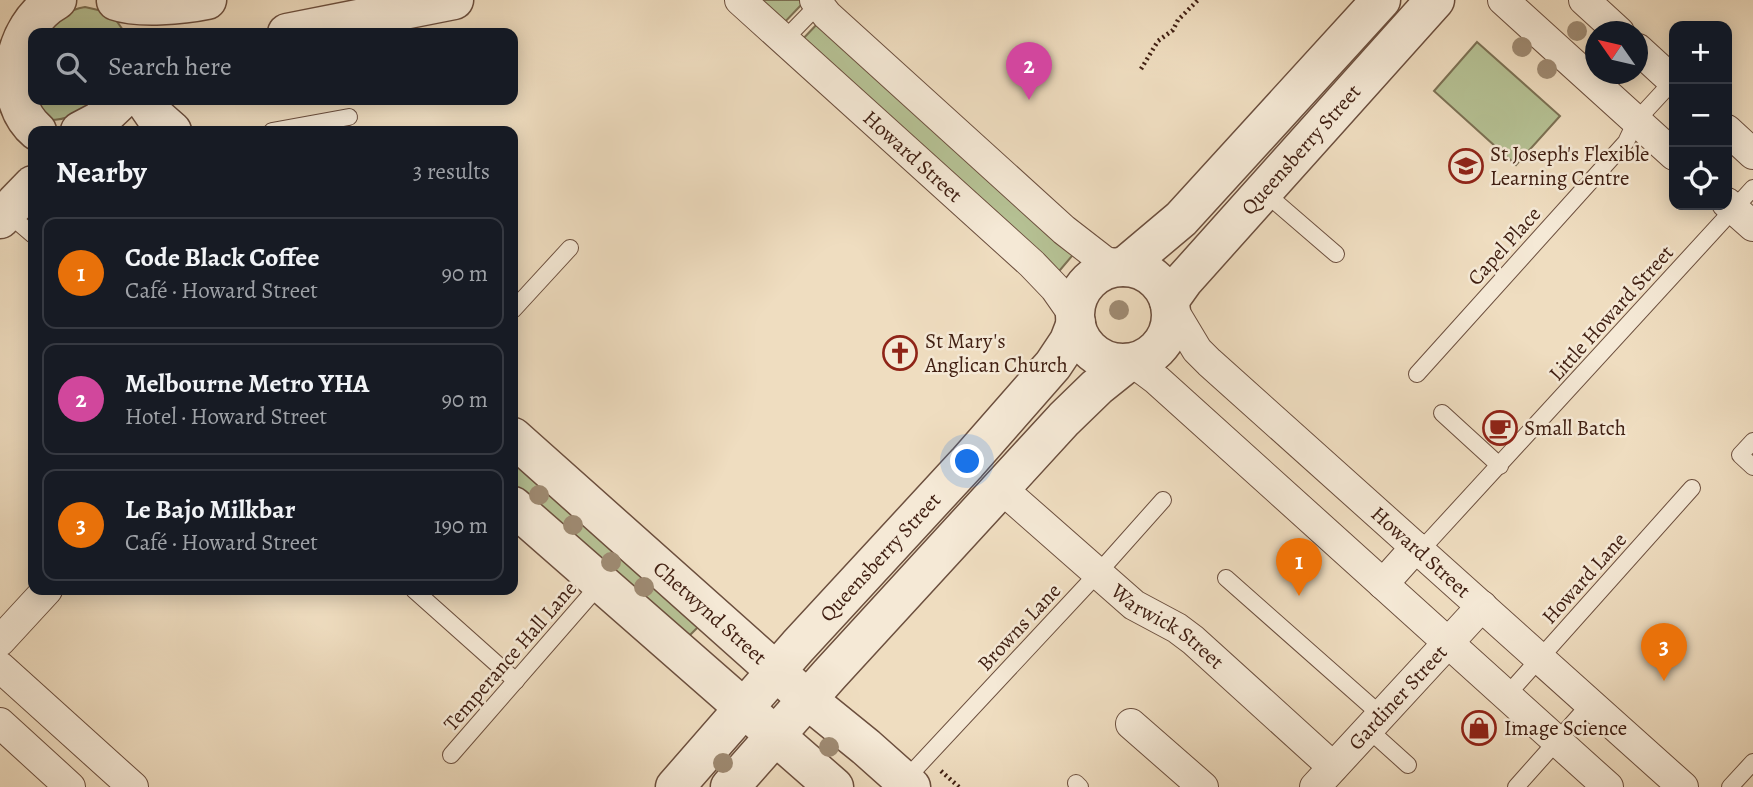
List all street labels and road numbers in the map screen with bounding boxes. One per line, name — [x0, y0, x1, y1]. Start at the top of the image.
street label: Queensberry Street — [1235, 78, 1367, 221]
street label: Howard Street — [857, 104, 969, 209]
street label: Capel Place — [1461, 201, 1547, 291]
street label: Little Howard Street — [1542, 239, 1680, 387]
street label: Queensberry Street — [813, 486, 947, 628]
street label: Howard Street — [1365, 500, 1477, 604]
street label: Howard Lane — [1535, 526, 1633, 630]
street label: Chetwynd Street — [647, 554, 773, 671]
street label: Temperance Hall Lane — [437, 575, 583, 737]
street label: Browns Lane — [971, 577, 1067, 677]
street label: Warwick Street — [1104, 577, 1230, 675]
street label: Gardiner Street — [1342, 639, 1453, 756]

